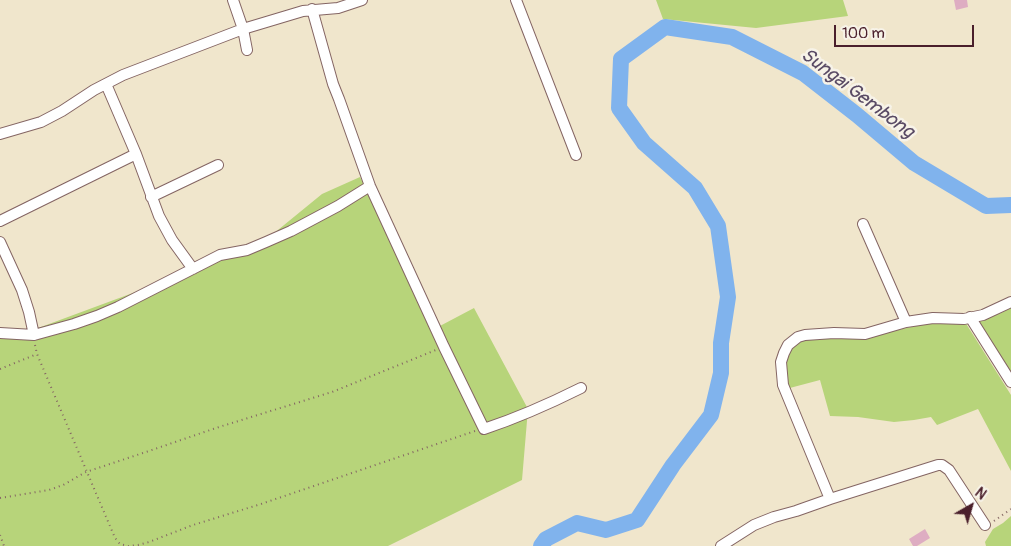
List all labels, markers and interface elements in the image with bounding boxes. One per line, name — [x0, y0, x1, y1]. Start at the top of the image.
scale bar — [836, 15, 976, 47]
text: 100 m — [842, 24, 885, 43]
water label: Sungai Gembong — [796, 44, 918, 144]
north arrow — [946, 481, 996, 531]
text: N — [972, 484, 990, 503]

